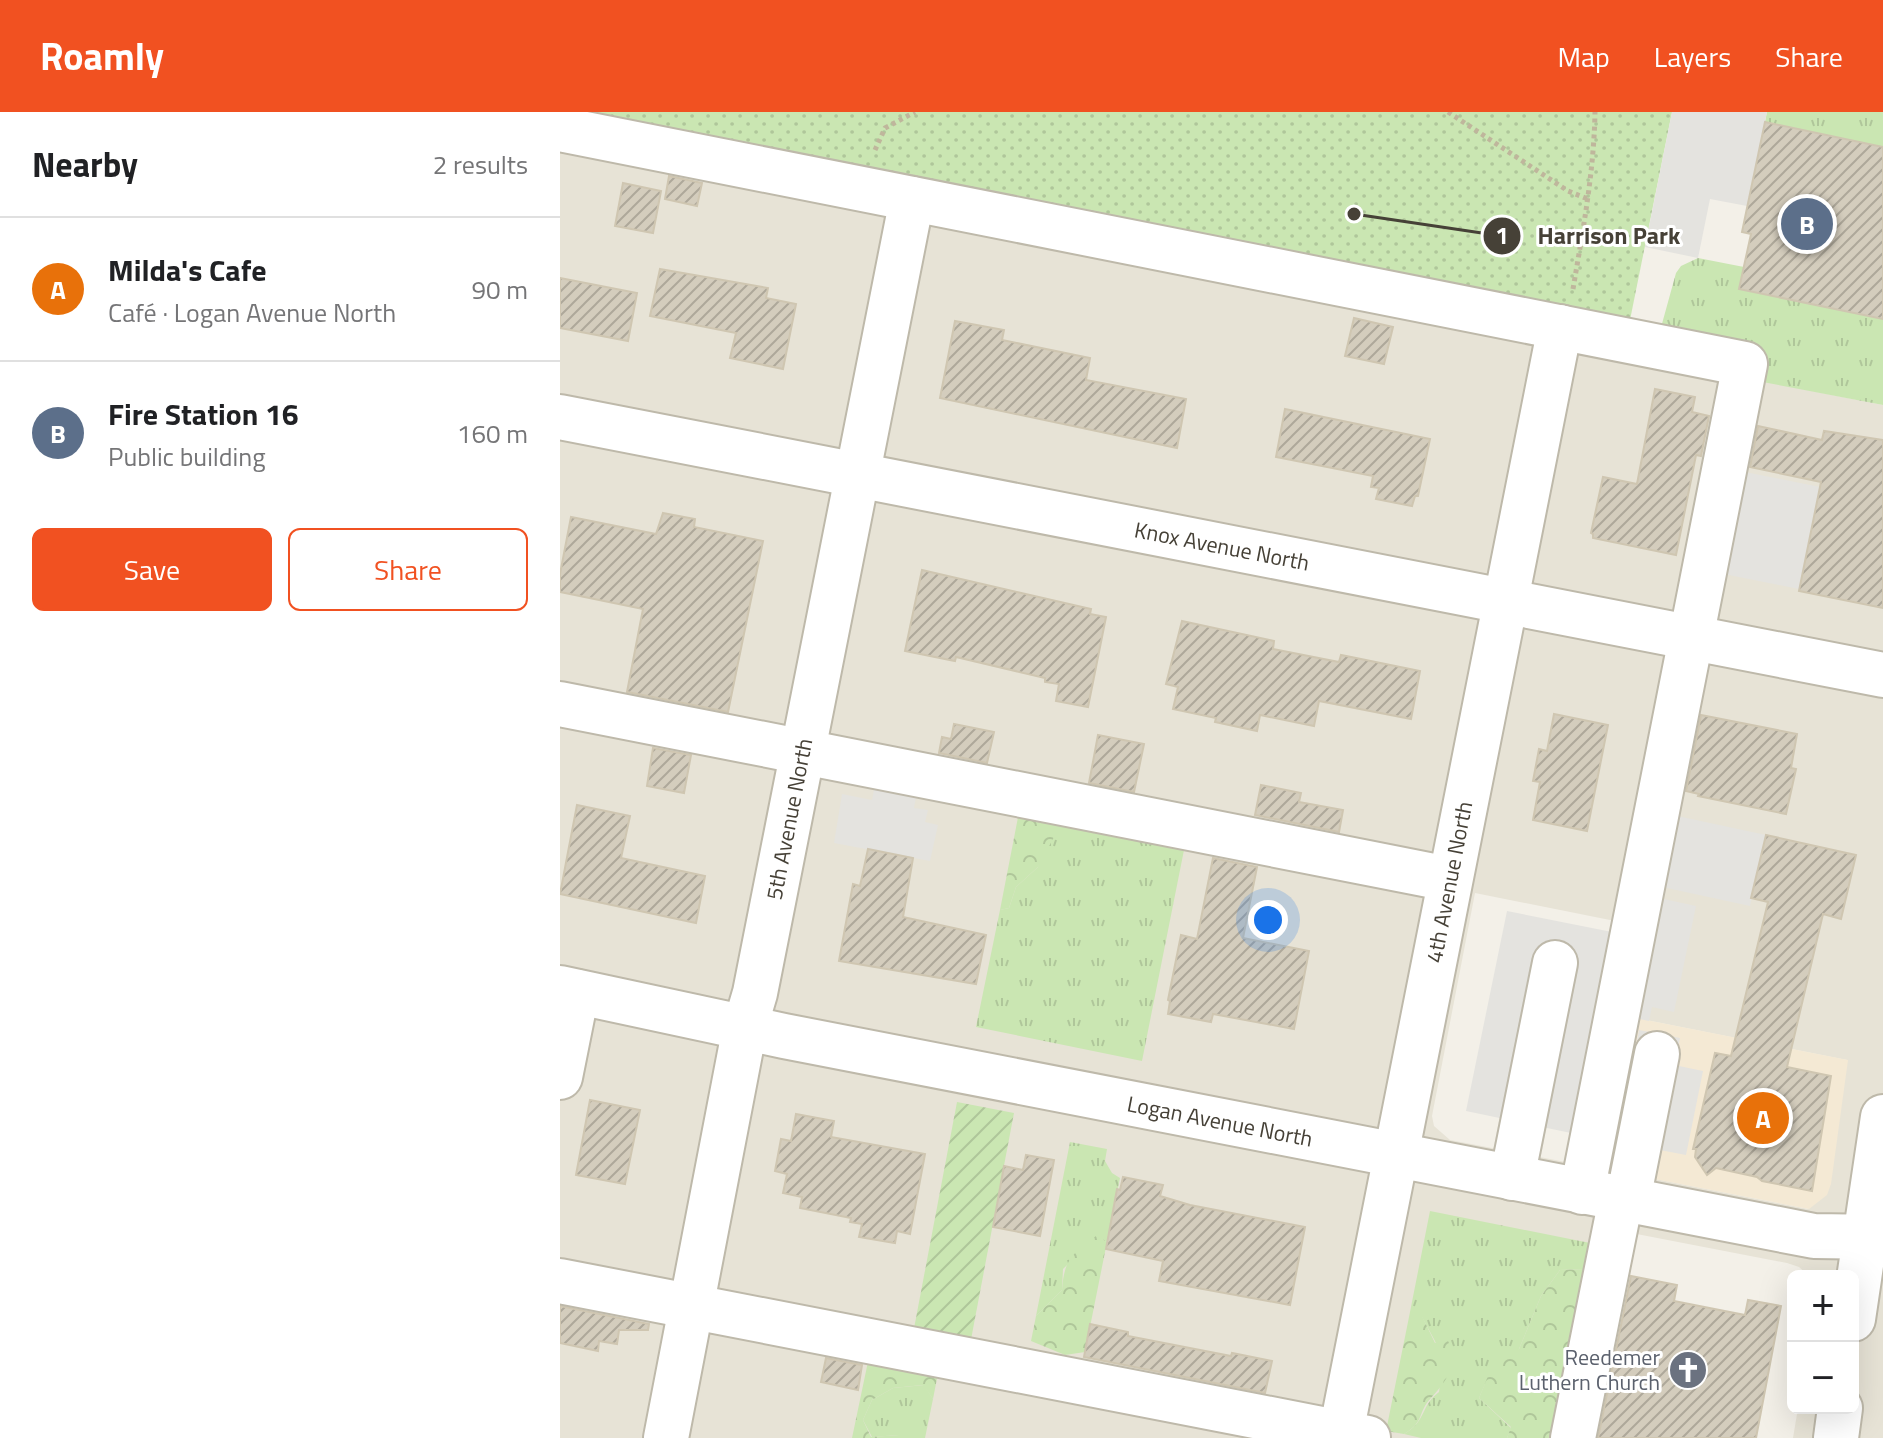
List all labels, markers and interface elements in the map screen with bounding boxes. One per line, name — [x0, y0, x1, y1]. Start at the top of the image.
text: Roamly — [40, 27, 164, 85]
text: Map — [1557, 35, 1610, 78]
text: Layers — [1654, 35, 1731, 78]
text: Share — [1775, 35, 1843, 78]
text: Nearby — [32, 138, 138, 190]
text: 2 results — [433, 145, 528, 184]
pin: B — [1781, 194, 1833, 254]
callout: Harrison Park — [1482, 212, 1697, 260]
text: 1 — [1495, 217, 1509, 253]
text: Harrison Park — [1538, 217, 1681, 253]
text: Milda's Cafe — [108, 247, 267, 293]
text: A — [50, 270, 66, 309]
text: 90 m — [471, 270, 528, 309]
text: Café · Logan Avenue North — [108, 293, 396, 332]
text: Fire Station 16 — [108, 391, 299, 437]
text: B — [50, 414, 66, 453]
text: 160 m — [457, 414, 528, 453]
text: Public building — [108, 437, 266, 476]
street label: Knox Avenue North — [1132, 512, 1312, 580]
button: Save — [32, 528, 272, 611]
button: Share — [288, 528, 528, 611]
street label: 5th Avenue North — [757, 735, 821, 903]
street label: 4th Avenue North — [1417, 798, 1481, 966]
your location — [1248, 900, 1288, 940]
street label: Logan Avenue North — [1124, 1086, 1316, 1156]
pin: A — [1737, 1088, 1789, 1148]
map controls — [1787, 1270, 1859, 1414]
button: + — [1787, 1270, 1859, 1342]
place label: Reedemer Luthern Church — [1519, 1340, 1660, 1399]
button: − — [1787, 1342, 1859, 1414]
church icon: Reedemer Luthern Church — [1667, 1349, 1709, 1391]

